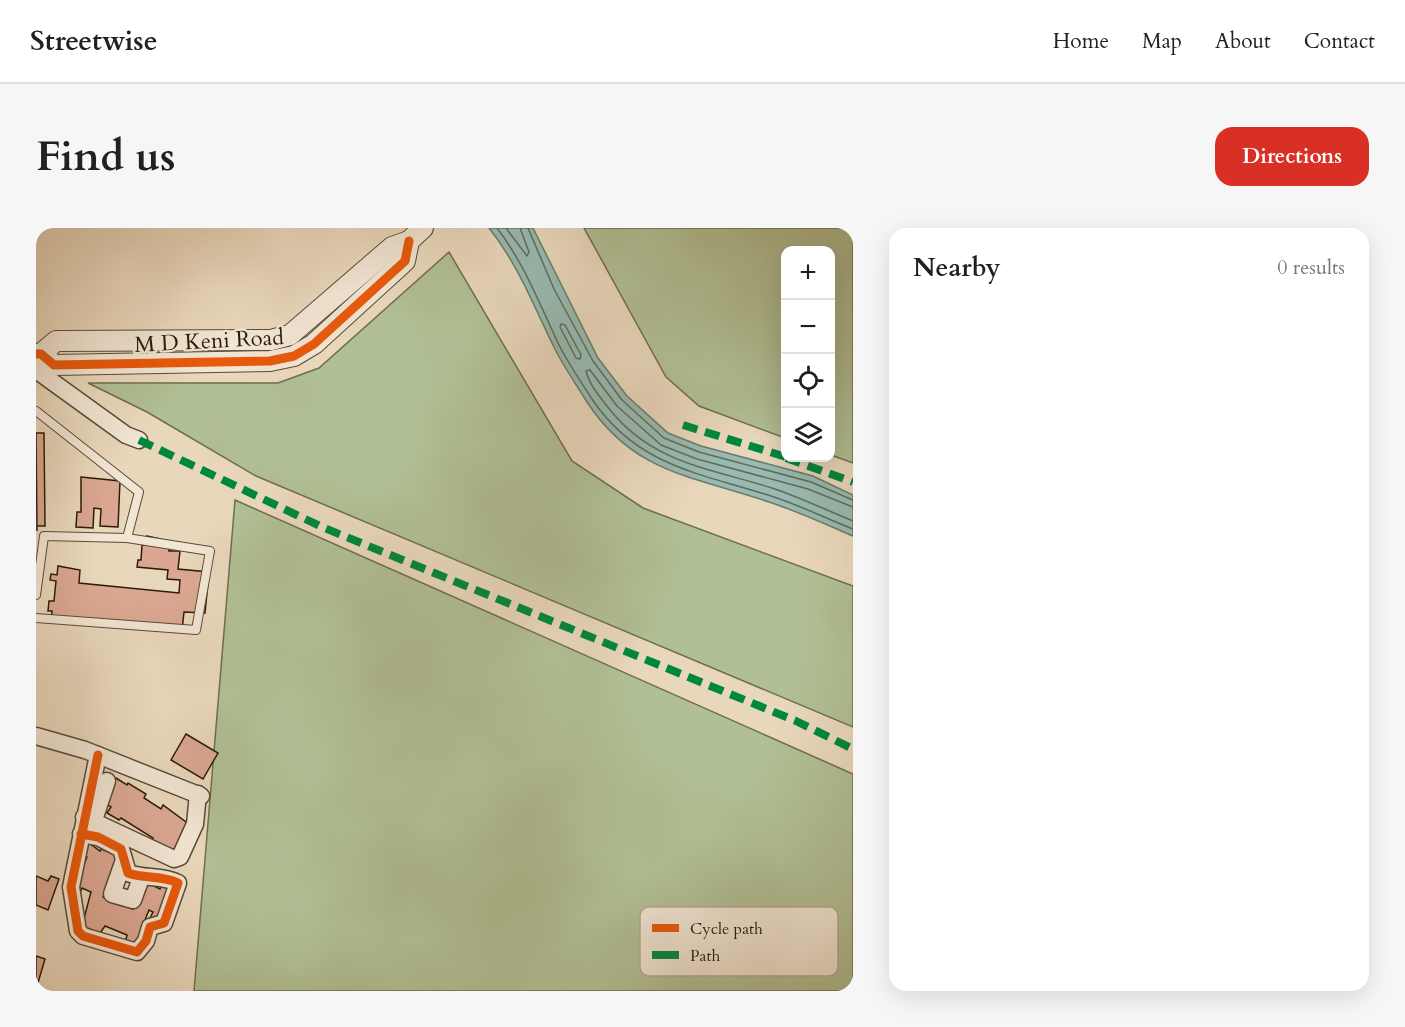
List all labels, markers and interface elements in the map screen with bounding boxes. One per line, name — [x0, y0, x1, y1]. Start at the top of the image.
text: Streetwise — [30, 22, 158, 60]
text: Home — [1053, 27, 1109, 56]
text: Map — [1142, 27, 1182, 56]
text: About — [1215, 27, 1271, 56]
text: Contact — [1304, 27, 1375, 56]
button: Directions — [1215, 127, 1369, 186]
text: Find us — [36, 128, 176, 185]
map controls — [781, 246, 835, 462]
button: + — [781, 246, 835, 300]
text: Nearby — [913, 250, 1001, 285]
text: 0 results — [1277, 254, 1345, 281]
button: − — [781, 300, 835, 354]
street label: M D Keni Road — [134, 322, 285, 360]
button: locate — [781, 354, 835, 408]
button: layers — [781, 408, 835, 462]
legend — [640, 907, 838, 976]
text: Cycle path — [690, 918, 763, 940]
text: Path — [690, 945, 720, 967]

